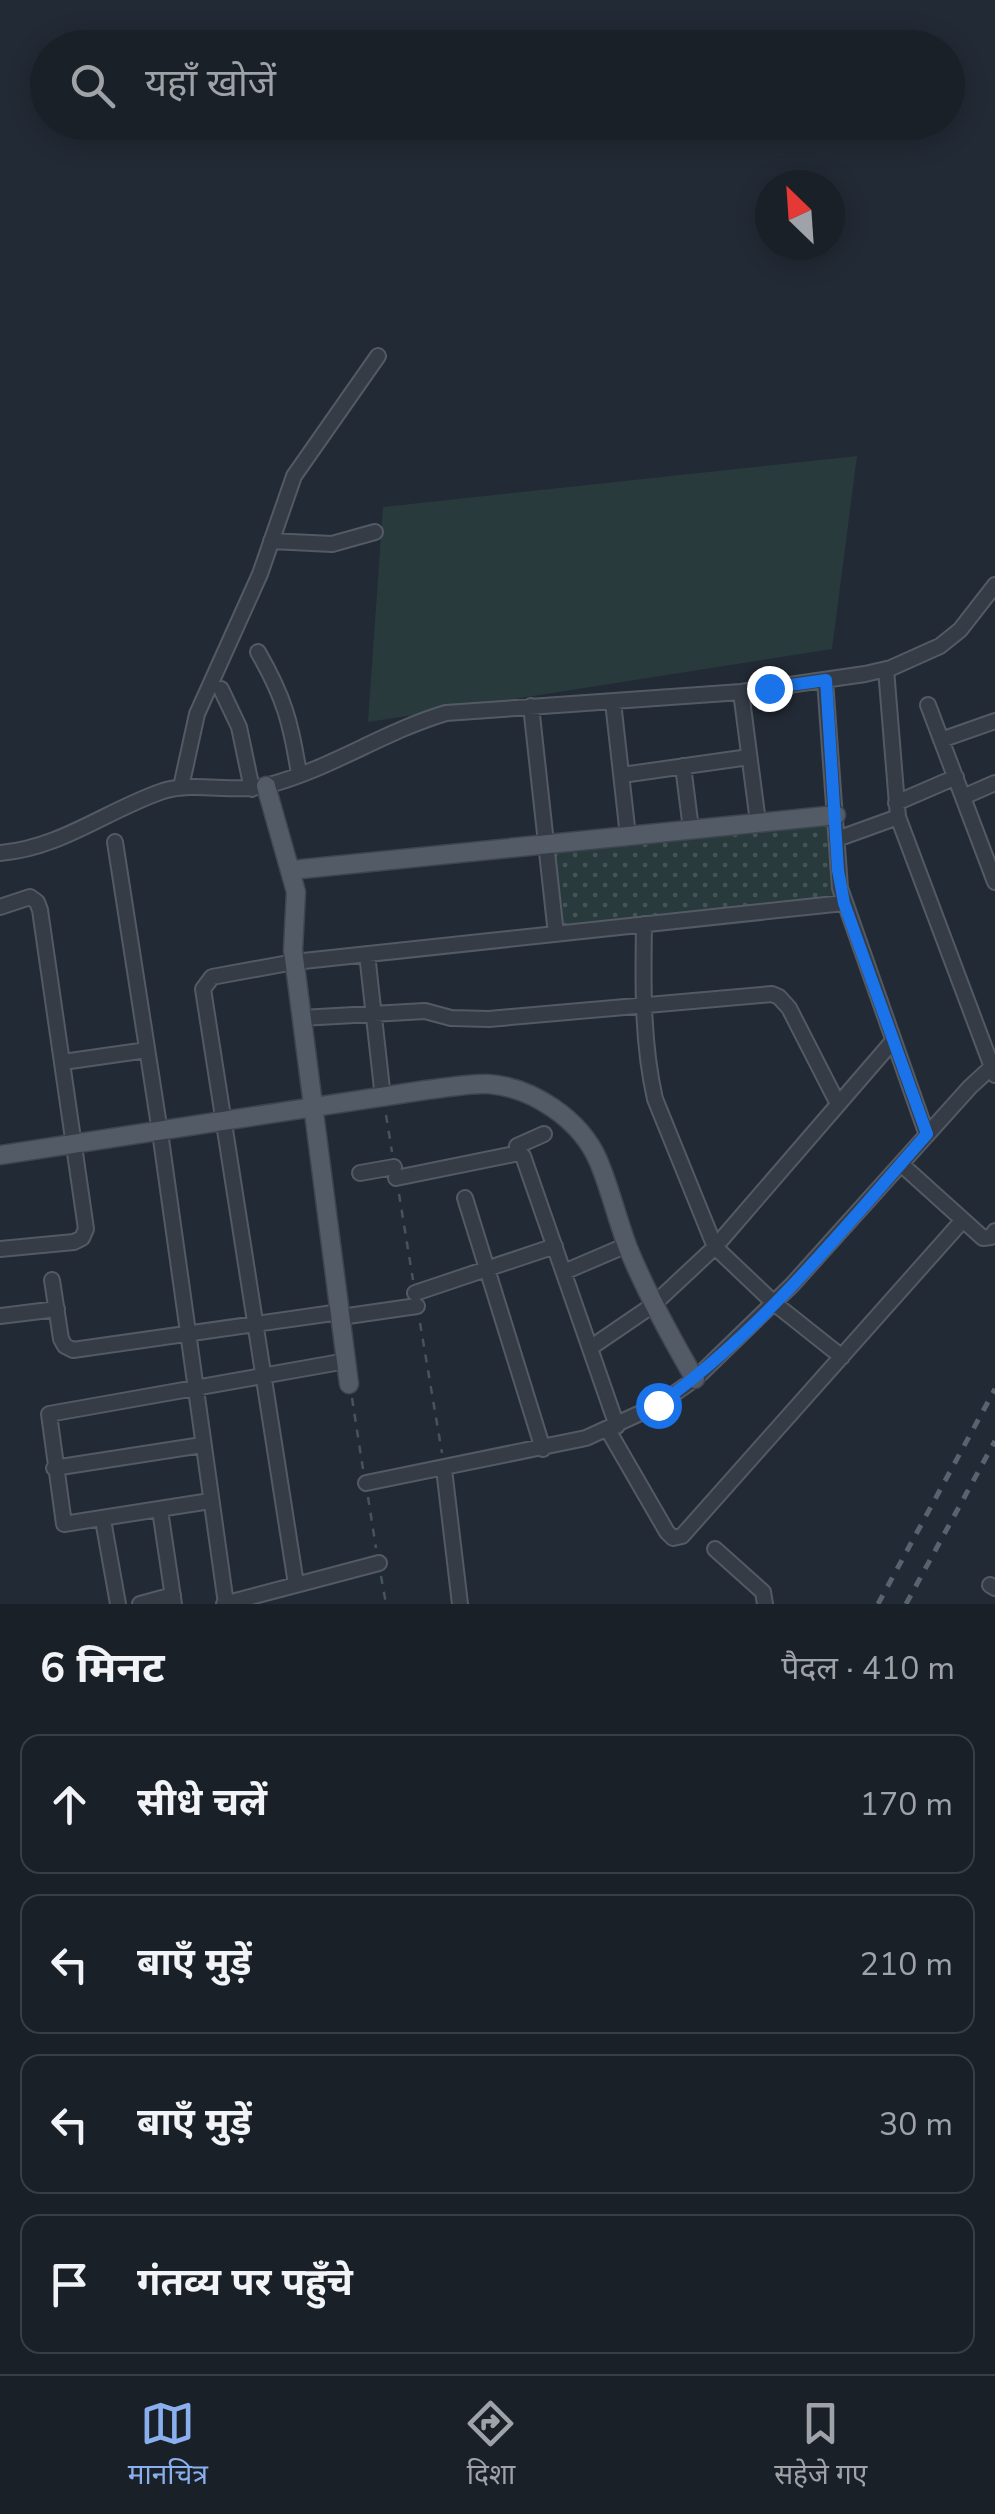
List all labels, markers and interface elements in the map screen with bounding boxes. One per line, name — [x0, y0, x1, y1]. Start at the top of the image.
search box — [30, 30, 965, 140]
icon: search — [65, 58, 120, 113]
text: यहाँ खोजें — [145, 58, 276, 109]
north arrow — [755, 170, 845, 260]
route end — [747, 666, 793, 712]
route start — [636, 1383, 682, 1429]
text: 6 मिनट — [40, 1640, 165, 1697]
text: पैदल · 410 m — [781, 1647, 955, 1690]
icon: ahead — [42, 1777, 97, 1832]
text: सीधे चलें — [137, 1777, 267, 1828]
text: 170 m — [860, 1783, 953, 1826]
icon: left — [42, 1937, 97, 1992]
text: बाएँ मुड़ें — [137, 1937, 251, 1988]
text: 210 m — [860, 1943, 953, 1986]
icon: left — [42, 2097, 97, 2152]
text: बाएँ मुड़ें — [137, 2097, 251, 2148]
text: 30 m — [879, 2103, 953, 2146]
icon: arrive — [42, 2257, 97, 2312]
text: गंतव्य पर पहुँचे — [137, 2257, 353, 2308]
tab: मानचित्र — [128, 2396, 208, 2495]
tab: दिशा — [463, 2396, 518, 2495]
tab: सहेजे गए — [774, 2396, 867, 2495]

